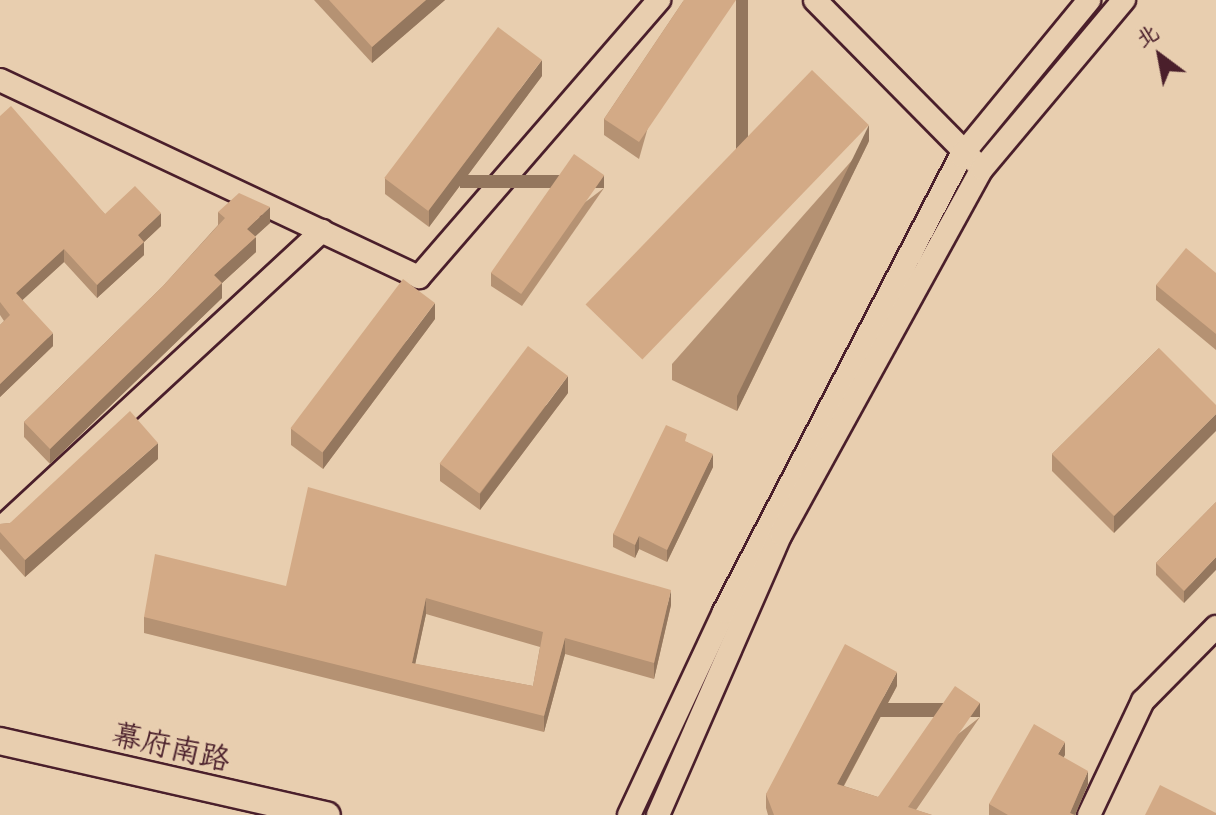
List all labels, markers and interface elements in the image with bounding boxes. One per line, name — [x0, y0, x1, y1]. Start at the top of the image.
north arrow — [1120, 16, 1200, 96]
text: 北 — [1130, 17, 1164, 53]
street label: 幕府南路 — [108, 716, 234, 778]

